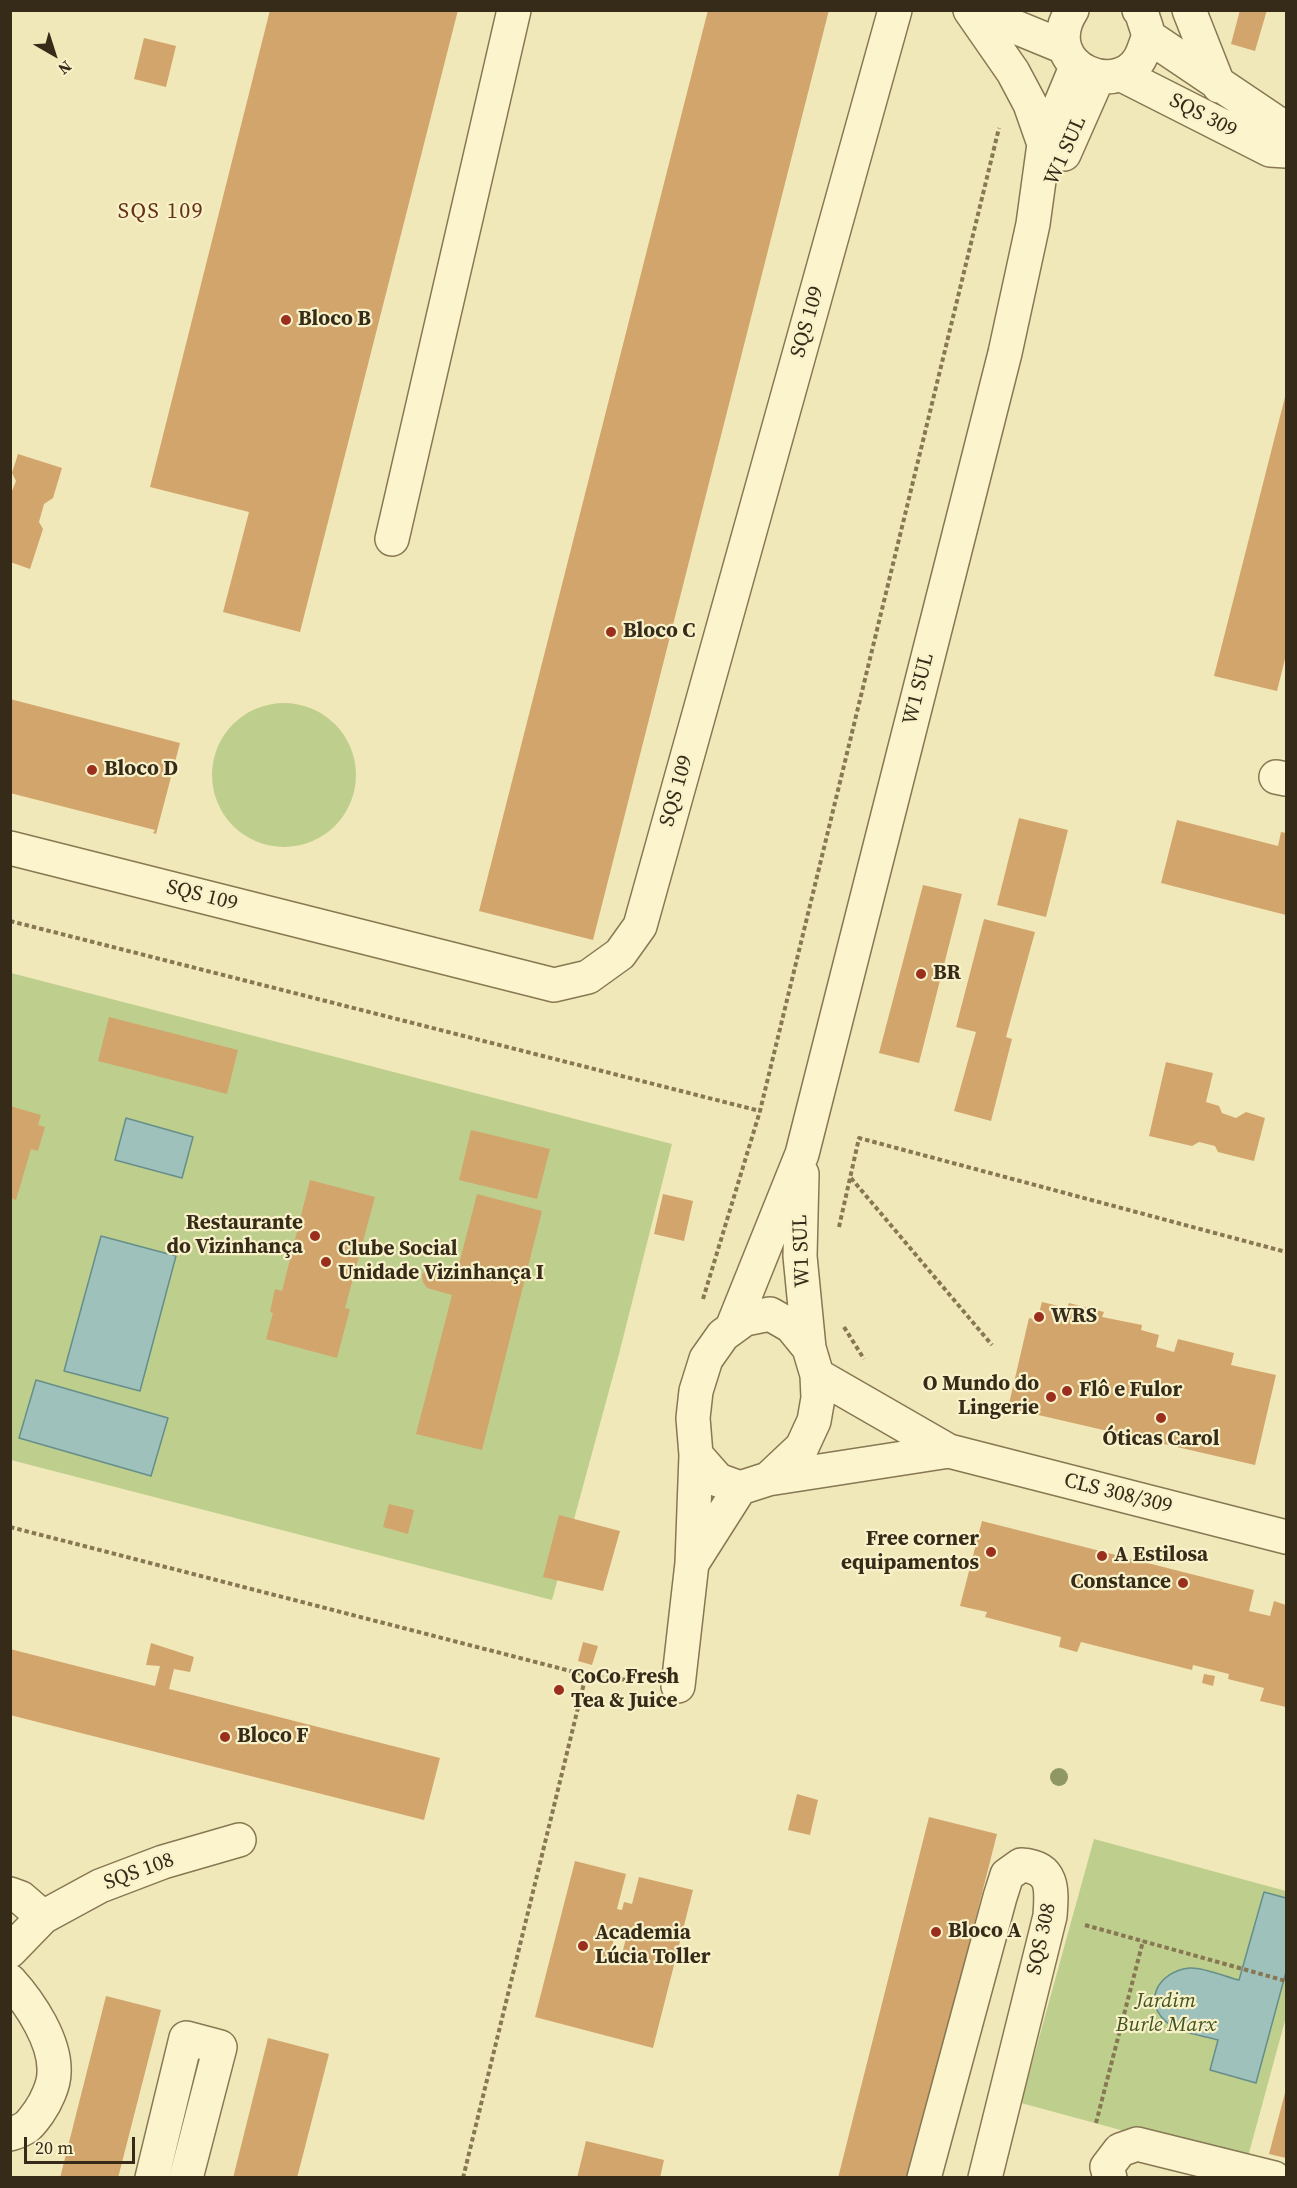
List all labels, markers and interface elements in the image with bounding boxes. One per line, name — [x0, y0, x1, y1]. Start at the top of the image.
north arrow — [24, 24, 84, 84]
text: N — [54, 56, 77, 80]
street label: SQS 309 — [1165, 88, 1241, 144]
street label: W1 SUL — [1040, 112, 1092, 190]
district label: SQS 109 — [118, 199, 204, 225]
street label: SQS 109 — [786, 284, 830, 360]
place label: Bloco B — [298, 307, 371, 333]
marker: Bloco B — [279, 313, 293, 327]
place label: Bloco C — [623, 619, 695, 645]
marker: Bloco C — [604, 625, 618, 639]
street label: W1 SUL — [898, 650, 940, 728]
street label: SQS 109 — [655, 753, 699, 829]
place label: Bloco D — [104, 757, 178, 783]
marker: Bloco D — [85, 763, 99, 777]
street label: SQS 109 — [164, 875, 240, 917]
place label: BR — [933, 961, 961, 987]
marker: BR — [914, 967, 928, 981]
place label: Restaurante do Vizinhança — [166, 1211, 303, 1261]
street label: W1 SUL — [788, 1214, 816, 1288]
marker: Restaurante do Vizinhança — [308, 1229, 322, 1243]
place label: Clube Social Unidade Vizinhança I — [338, 1237, 544, 1287]
marker: Clube Social Unidade Vizinhança I — [319, 1255, 333, 1269]
place label: WRS — [1051, 1304, 1097, 1330]
marker: WRS — [1032, 1310, 1046, 1324]
place label: O Mundo do Lingerie — [923, 1372, 1039, 1422]
place label: Flô e Fulor — [1079, 1378, 1182, 1404]
marker: Flô e Fulor — [1060, 1384, 1074, 1398]
marker: O Mundo do Lingerie — [1044, 1390, 1058, 1404]
marker: Óticas Carol — [1154, 1411, 1168, 1425]
place label: Óticas Carol — [1103, 1427, 1219, 1453]
street label: CLS 308/309 — [1061, 1468, 1175, 1520]
place label: Free corner equipamentos — [841, 1527, 979, 1577]
place label: A Estilosa — [1114, 1543, 1208, 1569]
marker: Free corner equipamentos — [984, 1545, 998, 1559]
marker: A Estilosa — [1095, 1549, 1109, 1563]
place label: Constance — [1070, 1570, 1171, 1596]
marker: Constance — [1176, 1576, 1190, 1590]
place label: CoCo Fresh Tea & Juice — [571, 1665, 679, 1715]
marker: CoCo Fresh Tea & Juice — [552, 1683, 566, 1697]
place label: Bloco F — [237, 1724, 308, 1750]
marker: Bloco F — [218, 1730, 232, 1744]
street label: SQS 108 — [101, 1848, 177, 1896]
street label: SQS 308 — [1022, 1901, 1062, 1977]
place label: Bloco A — [948, 1919, 1021, 1945]
place label: Academia Lúcia Toller — [595, 1921, 710, 1971]
marker: Bloco A — [929, 1925, 943, 1939]
marker: Academia Lúcia Toller — [576, 1939, 590, 1953]
park label: Jardim Burle Marx — [1116, 1989, 1216, 2039]
scale bar — [27, 2125, 138, 2163]
text: 20 m — [35, 2135, 73, 2160]

